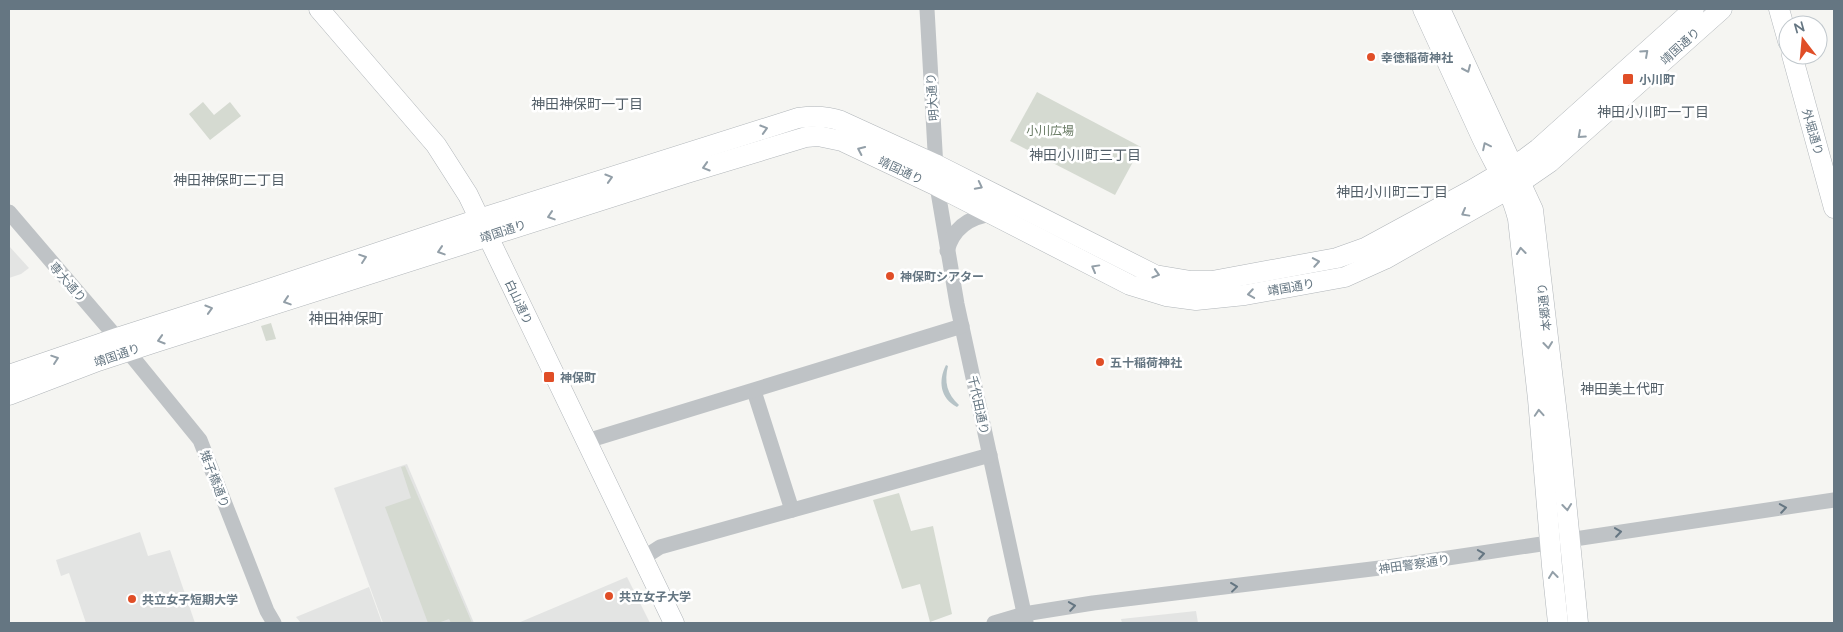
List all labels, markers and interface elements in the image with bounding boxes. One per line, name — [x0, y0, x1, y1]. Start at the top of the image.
north arrow — [1778, 15, 1828, 65]
text: N — [1792, 17, 1807, 37]
street label: 靖国通り — [1657, 24, 1703, 68]
place label: 幸徳稲荷神社 — [1381, 50, 1453, 65]
one-way arrow — [1639, 50, 1648, 59]
marker: 幸徳稲荷神社 — [1365, 51, 1377, 63]
one-way arrow — [1461, 64, 1472, 73]
marker: 小川町 — [1621, 72, 1635, 86]
place label: 小川町 — [1639, 72, 1675, 87]
street label: 明大通り — [923, 73, 941, 121]
district label: 神田神保町一丁目 — [531, 95, 643, 112]
district label: 神田小川町一丁目 — [1597, 103, 1709, 120]
street label: 外堀通り — [1799, 107, 1827, 157]
park label: 小川広場 — [1026, 123, 1074, 138]
one-way arrow — [760, 125, 768, 135]
one-way arrow — [1577, 129, 1586, 138]
one-way arrow — [1482, 142, 1492, 151]
one-way arrow — [857, 146, 866, 157]
district label: 神田小川町三丁目 — [1029, 146, 1141, 163]
street label: 靖国通り — [876, 153, 926, 187]
one-way arrow — [702, 161, 710, 171]
district label: 神田神保町二丁目 — [173, 171, 285, 188]
one-way arrow — [605, 174, 613, 184]
one-way arrow — [974, 180, 983, 190]
district label: 神田小川町二丁目 — [1336, 183, 1448, 200]
one-way arrow — [1462, 207, 1471, 217]
one-way arrow — [547, 210, 555, 220]
street label: 靖国通り — [478, 216, 528, 246]
one-way arrow — [438, 245, 446, 255]
one-way arrow — [1516, 247, 1527, 255]
one-way arrow — [359, 253, 367, 263]
one-way arrow — [1312, 258, 1320, 268]
street label: 専大通り — [47, 259, 89, 305]
one-way arrow — [1091, 264, 1100, 274]
one-way arrow — [1151, 268, 1160, 278]
place label: 神保町シアター — [900, 269, 984, 284]
marker: 神保町シアター — [884, 270, 896, 282]
street label: 靖国通り — [1266, 275, 1316, 299]
street label: 白山通り — [502, 277, 536, 327]
street label: 本郷通り — [1534, 282, 1554, 332]
one-way arrow — [1246, 289, 1255, 299]
one-way arrow — [283, 295, 291, 305]
one-way arrow — [205, 304, 213, 314]
district label: 神田神保町 — [308, 309, 384, 327]
one-way arrow — [157, 335, 166, 345]
street label: 靖国通り — [92, 340, 142, 370]
one-way arrow — [1542, 342, 1553, 350]
one-way arrow — [50, 355, 58, 365]
place label: 五十稲荷神社 — [1110, 355, 1182, 370]
marker: 五十稲荷神社 — [1094, 356, 1106, 368]
marker: 神保町 — [542, 370, 556, 384]
place label: 神保町 — [560, 370, 596, 385]
street label: 千代田通り — [965, 374, 993, 436]
district label: 神田美土代町 — [1580, 380, 1664, 397]
one-way arrow — [1533, 409, 1544, 417]
street label: 雉子橋通り — [197, 448, 233, 510]
one-way arrow — [1561, 503, 1572, 511]
one-way arrow — [1779, 504, 1788, 514]
one-way arrow — [1615, 527, 1623, 538]
one-way arrow — [1477, 549, 1486, 559]
street label: 神田警察通り — [1377, 552, 1451, 576]
one-way arrow — [1548, 571, 1559, 579]
one-way arrow — [1230, 582, 1238, 593]
place label: 共立女子大学 — [619, 589, 691, 604]
marker: 共立女子大学 — [603, 590, 615, 602]
place label: 共立女子短期大学 — [142, 592, 238, 607]
marker: 共立女子短期大学 — [126, 593, 138, 605]
one-way arrow — [1068, 602, 1077, 612]

